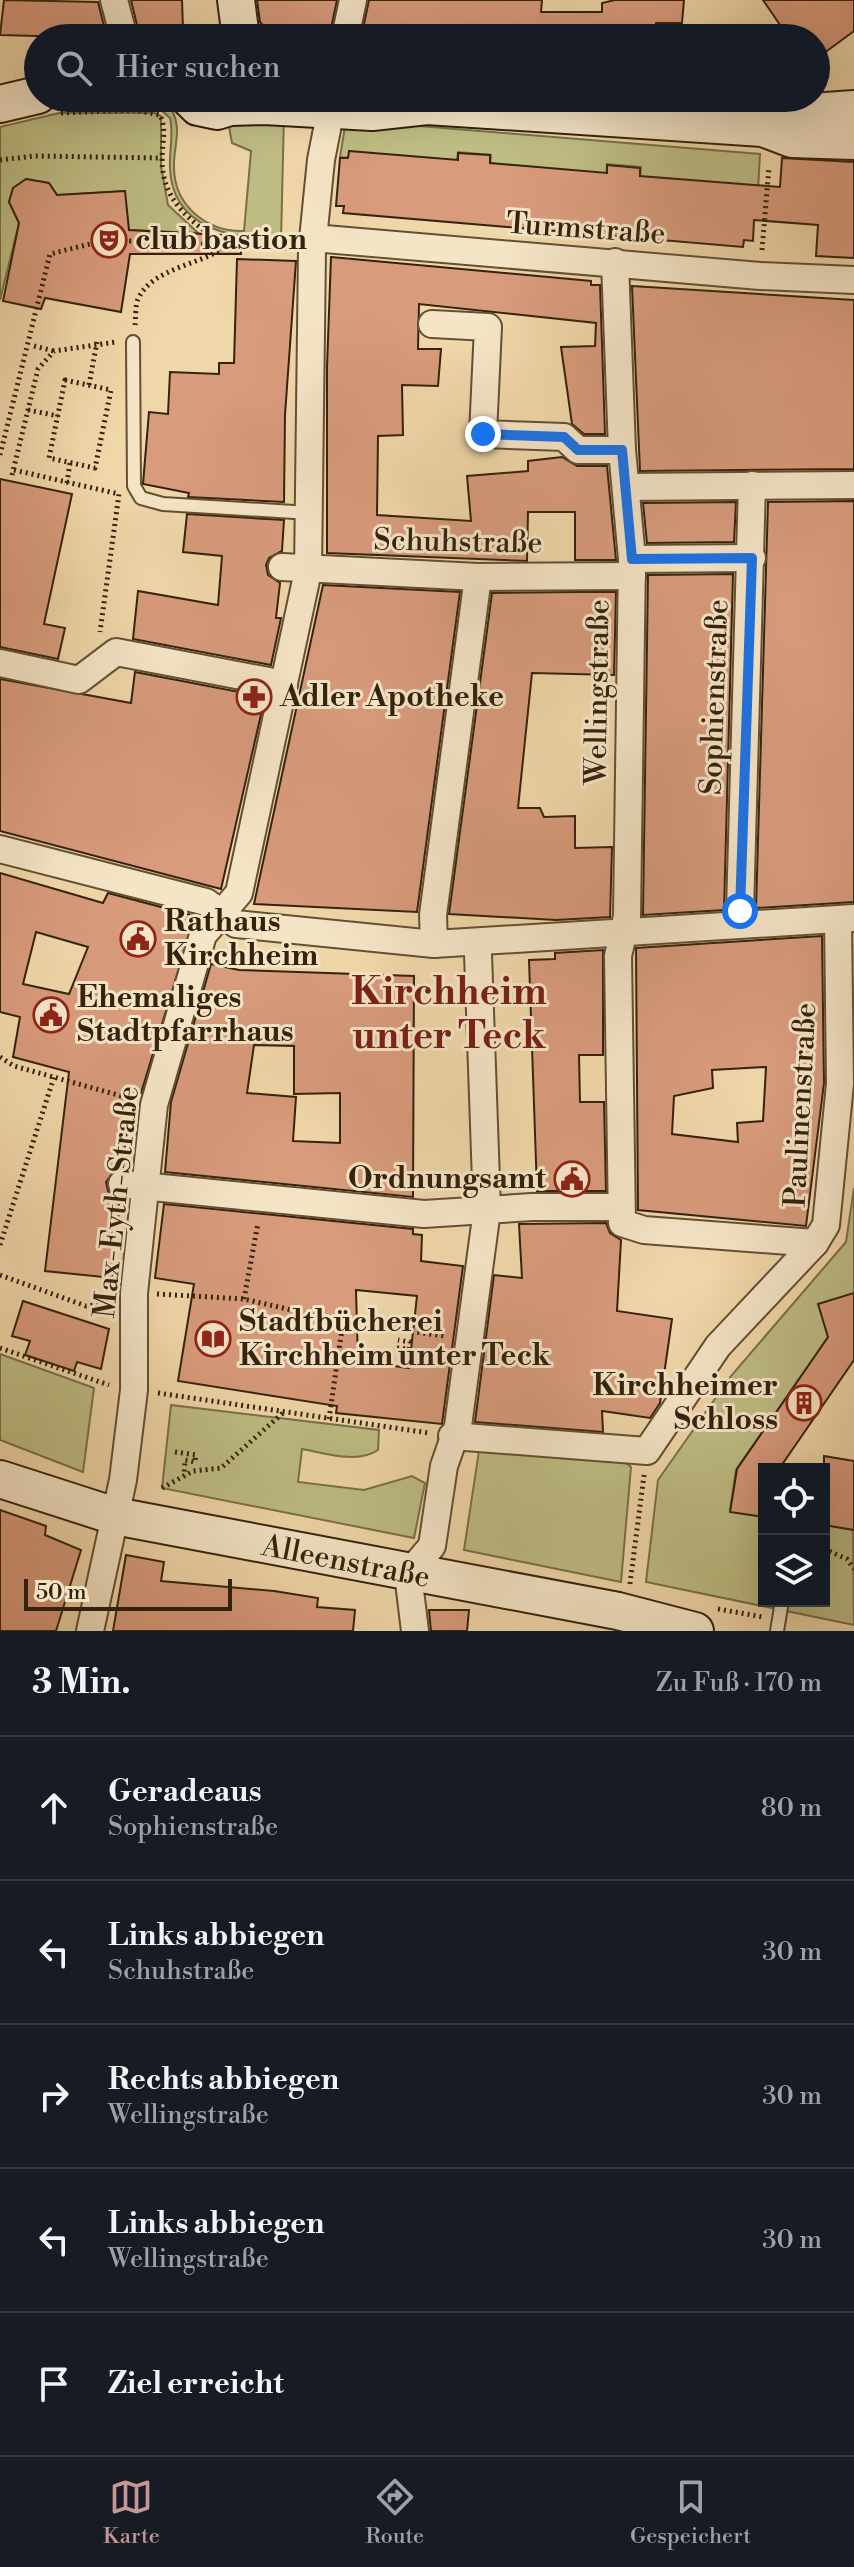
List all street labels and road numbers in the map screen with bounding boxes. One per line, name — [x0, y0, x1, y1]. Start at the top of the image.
street label: Turmstraße — [505, 204, 667, 254]
street label: Schuhstraße — [373, 522, 543, 562]
street label: Sophienstraße — [693, 598, 737, 796]
street label: Wellingstraße — [577, 599, 619, 786]
street label: Paulinenstraße — [777, 1002, 825, 1208]
street label: Max-Eyth-Straße — [86, 1084, 148, 1320]
street label: Alleenstraße — [258, 1527, 433, 1597]

